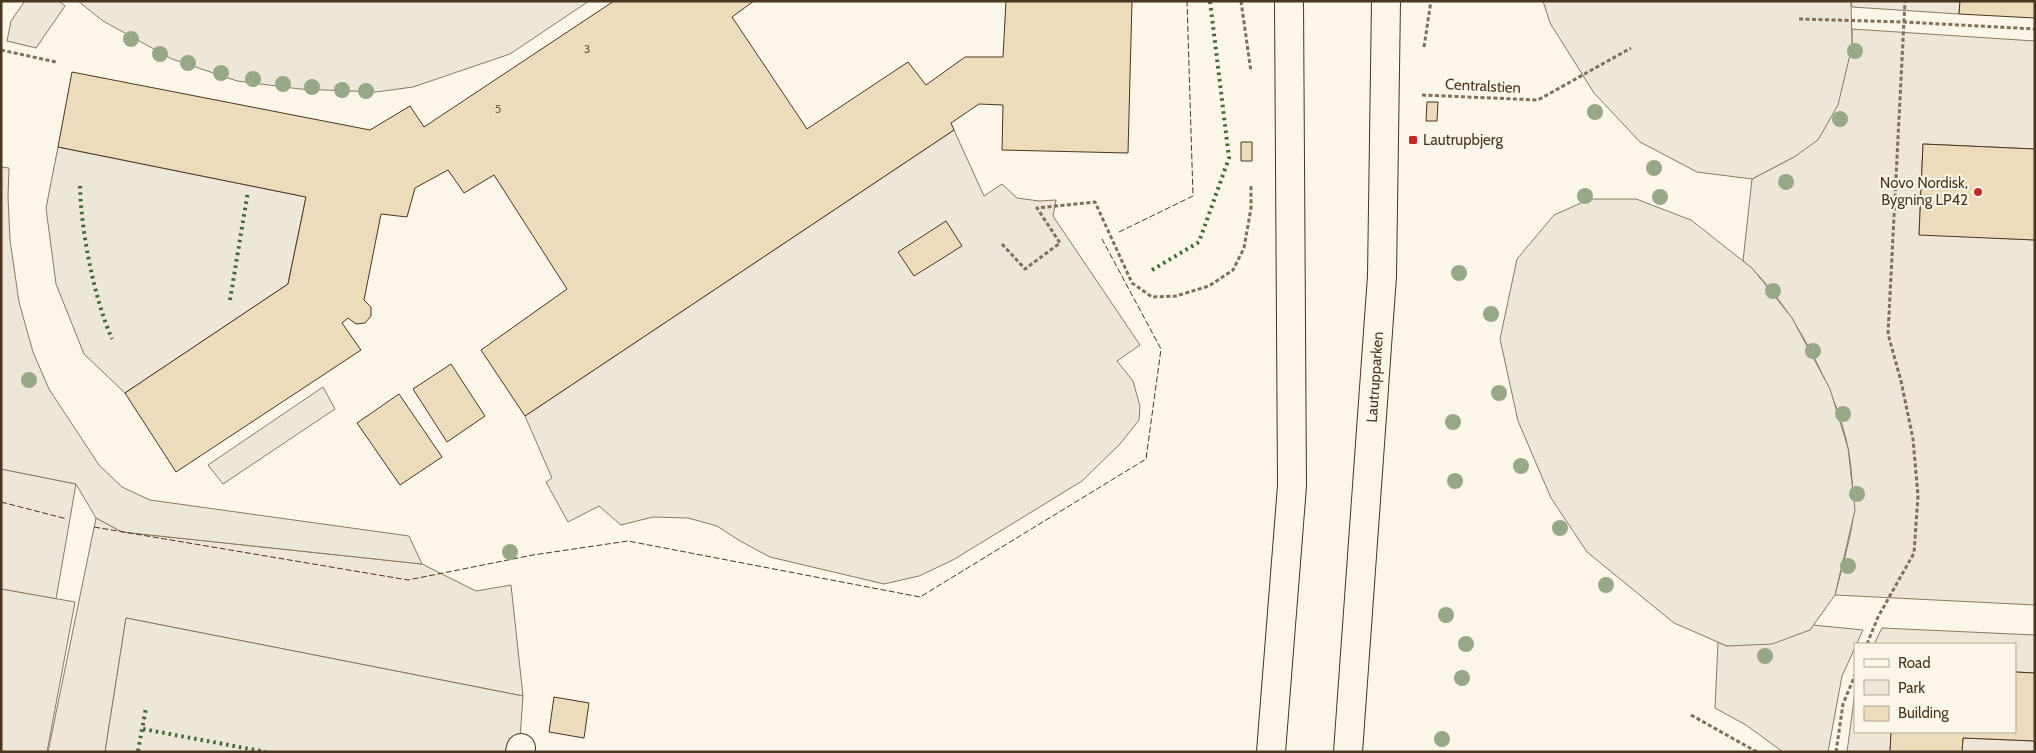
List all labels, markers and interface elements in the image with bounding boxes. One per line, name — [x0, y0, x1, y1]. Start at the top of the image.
house number: 3 — [584, 41, 590, 56]
street label: Centralstien — [1445, 75, 1521, 97]
house number: 5 — [495, 101, 501, 116]
place label: Lautrupbjerg — [1423, 131, 1503, 149]
marker: Lautrupbjerg — [1407, 134, 1419, 146]
place label: Novo Nordisk, Bygning LP42 — [1880, 174, 1968, 209]
marker: Novo Nordisk, Bygning LP42 — [1972, 186, 1984, 198]
street label: Lautrupparken — [1363, 331, 1387, 423]
legend — [1854, 643, 2016, 733]
text: Road — [1898, 654, 1931, 672]
text: Park — [1898, 679, 1925, 697]
text: Building — [1898, 704, 1949, 722]

